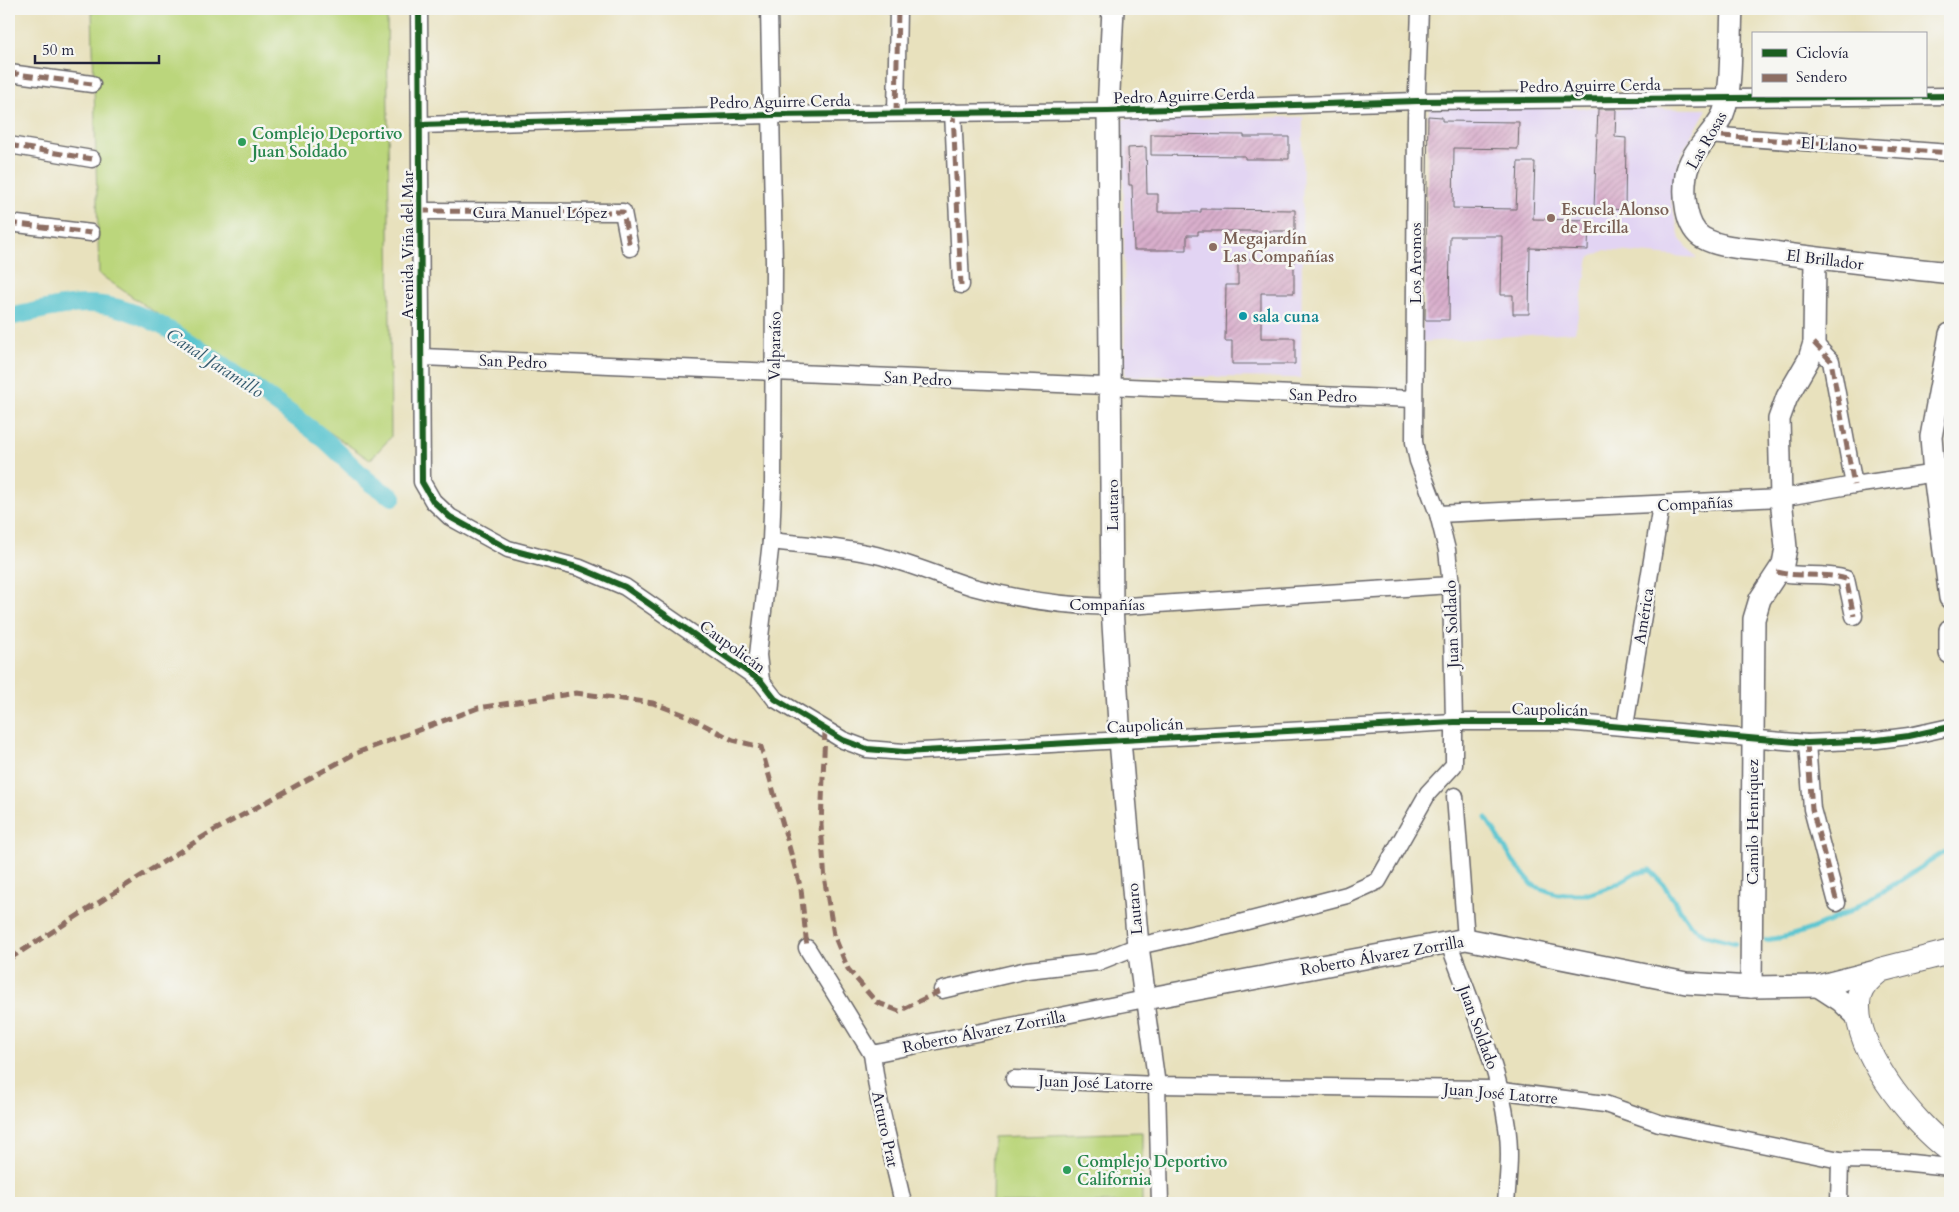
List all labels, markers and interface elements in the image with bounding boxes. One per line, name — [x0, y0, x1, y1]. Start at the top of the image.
scale bar — [35, 32, 159, 64]
legend — [1752, 32, 1926, 98]
text: 50 m — [42, 40, 74, 60]
text: Ciclovía — [1796, 43, 1849, 63]
text: Sendero — [1796, 67, 1847, 87]
street label: Pedro Aguirre Cerda — [1519, 74, 1661, 98]
street label: Pedro Aguirre Cerda — [1113, 83, 1255, 109]
street label: Pedro Aguirre Cerda — [709, 90, 851, 114]
street label: Las Rosas — [1681, 107, 1732, 174]
place label: Complejo Deportivo Juan Soldado — [250, 123, 402, 163]
street label: El Llano — [1800, 132, 1858, 158]
marker: Complejo Deportivo Juan Soldado — [236, 136, 248, 148]
street label: Avenida Viña del Mar — [397, 171, 419, 319]
place label: Escuela Alonso de Ercilla — [1561, 199, 1669, 239]
street label: Cura Manuel López — [473, 202, 607, 224]
marker: Escuela Alonso de Ercilla — [1545, 212, 1557, 224]
street label: Los Aromos — [1405, 222, 1427, 304]
place label: Megajardín Las Compañías — [1223, 228, 1334, 268]
marker: Megajardín Las Compañías — [1207, 241, 1219, 253]
street label: El Brillador — [1785, 244, 1865, 276]
place label: sala cuna — [1253, 306, 1319, 328]
marker: sala cuna — [1237, 310, 1249, 322]
street label: Valparaíso — [763, 311, 787, 381]
water label: Canal Jaramillo — [161, 322, 268, 404]
street label: San Pedro — [479, 350, 548, 374]
street label: San Pedro — [883, 366, 953, 392]
street label: San Pedro — [1289, 384, 1358, 408]
street label: Lautaro — [1102, 479, 1124, 531]
street label: Compañías — [1657, 491, 1733, 517]
street label: Juan Soldado — [1439, 579, 1465, 670]
street label: América — [1629, 586, 1659, 646]
street label: Compañías — [1069, 594, 1145, 616]
street label: Caupolicán — [695, 615, 770, 678]
street label: Caupolicán — [1511, 698, 1589, 722]
street label: Caupolicán — [1106, 713, 1184, 739]
street label: Camilo Henríquez — [1742, 759, 1764, 885]
street label: Lautaro — [1122, 882, 1148, 936]
street label: Roberto Álvarez Zorrilla — [1299, 931, 1466, 981]
street label: Juan Soldado — [1452, 980, 1504, 1073]
street label: Roberto Álvarez Zorrilla — [901, 1005, 1068, 1059]
street label: Juan José Latorre — [1036, 1070, 1154, 1096]
street label: Juan José Latorre — [1441, 1078, 1559, 1110]
street label: Arturo Prat — [866, 1089, 904, 1169]
place label: Complejo Deportivo California — [1077, 1151, 1227, 1191]
marker: Complejo Deportivo California — [1061, 1164, 1073, 1176]

